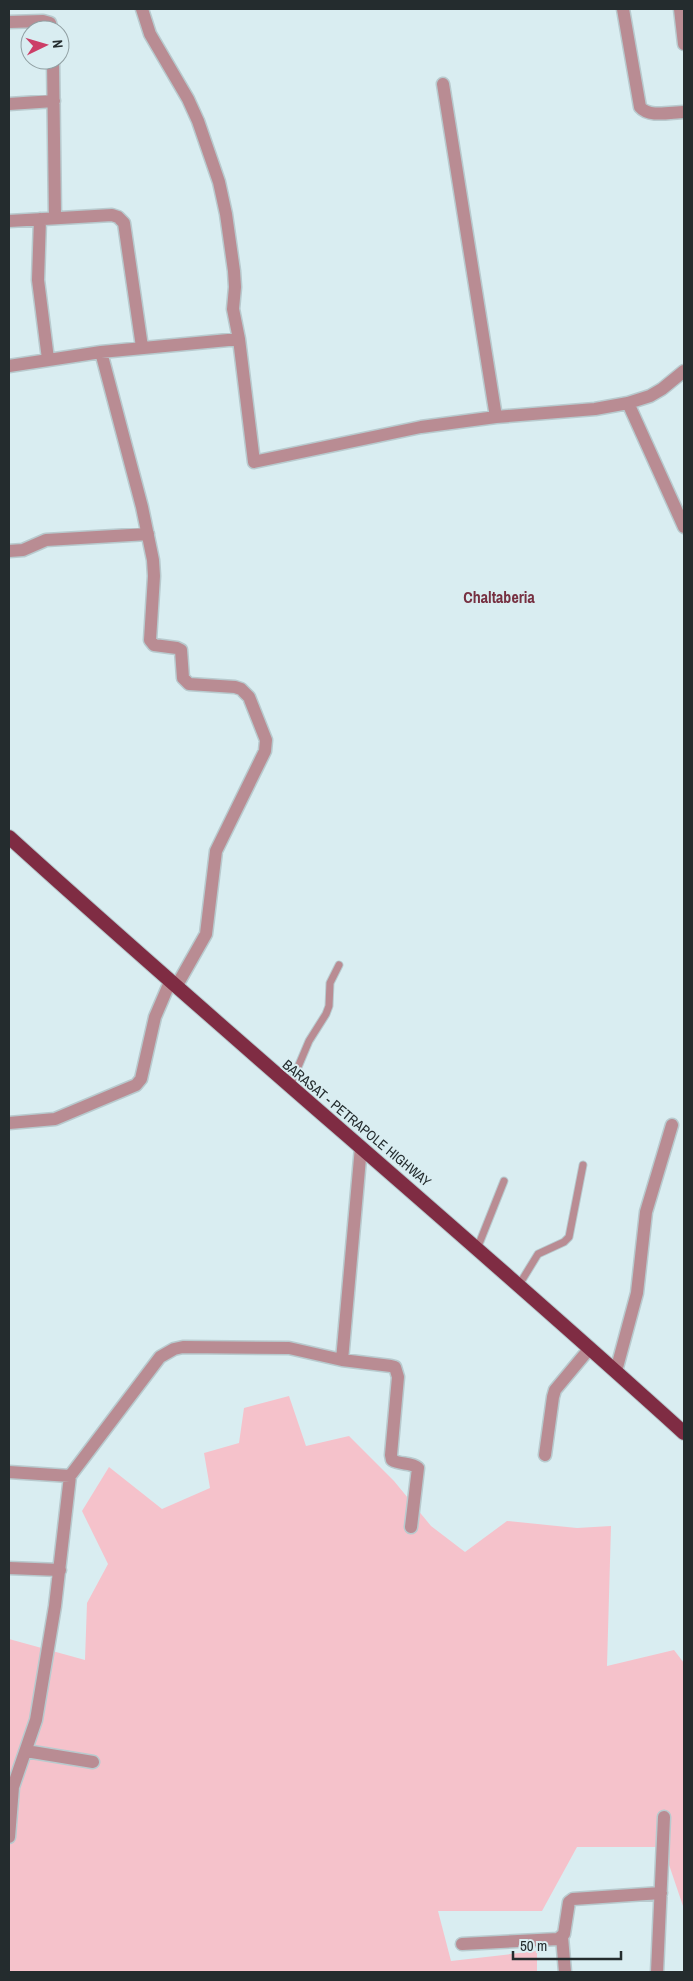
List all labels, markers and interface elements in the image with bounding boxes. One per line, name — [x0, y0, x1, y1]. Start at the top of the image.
north arrow — [20, 20, 70, 70]
text: N — [49, 39, 67, 49]
district label: Chaltaberia — [463, 586, 535, 608]
street label: BARASAT - PETRAPOLE HIGHWAY — [279, 1056, 435, 1191]
scale bar — [513, 1928, 620, 1960]
text: 50 m — [520, 1935, 547, 1956]

